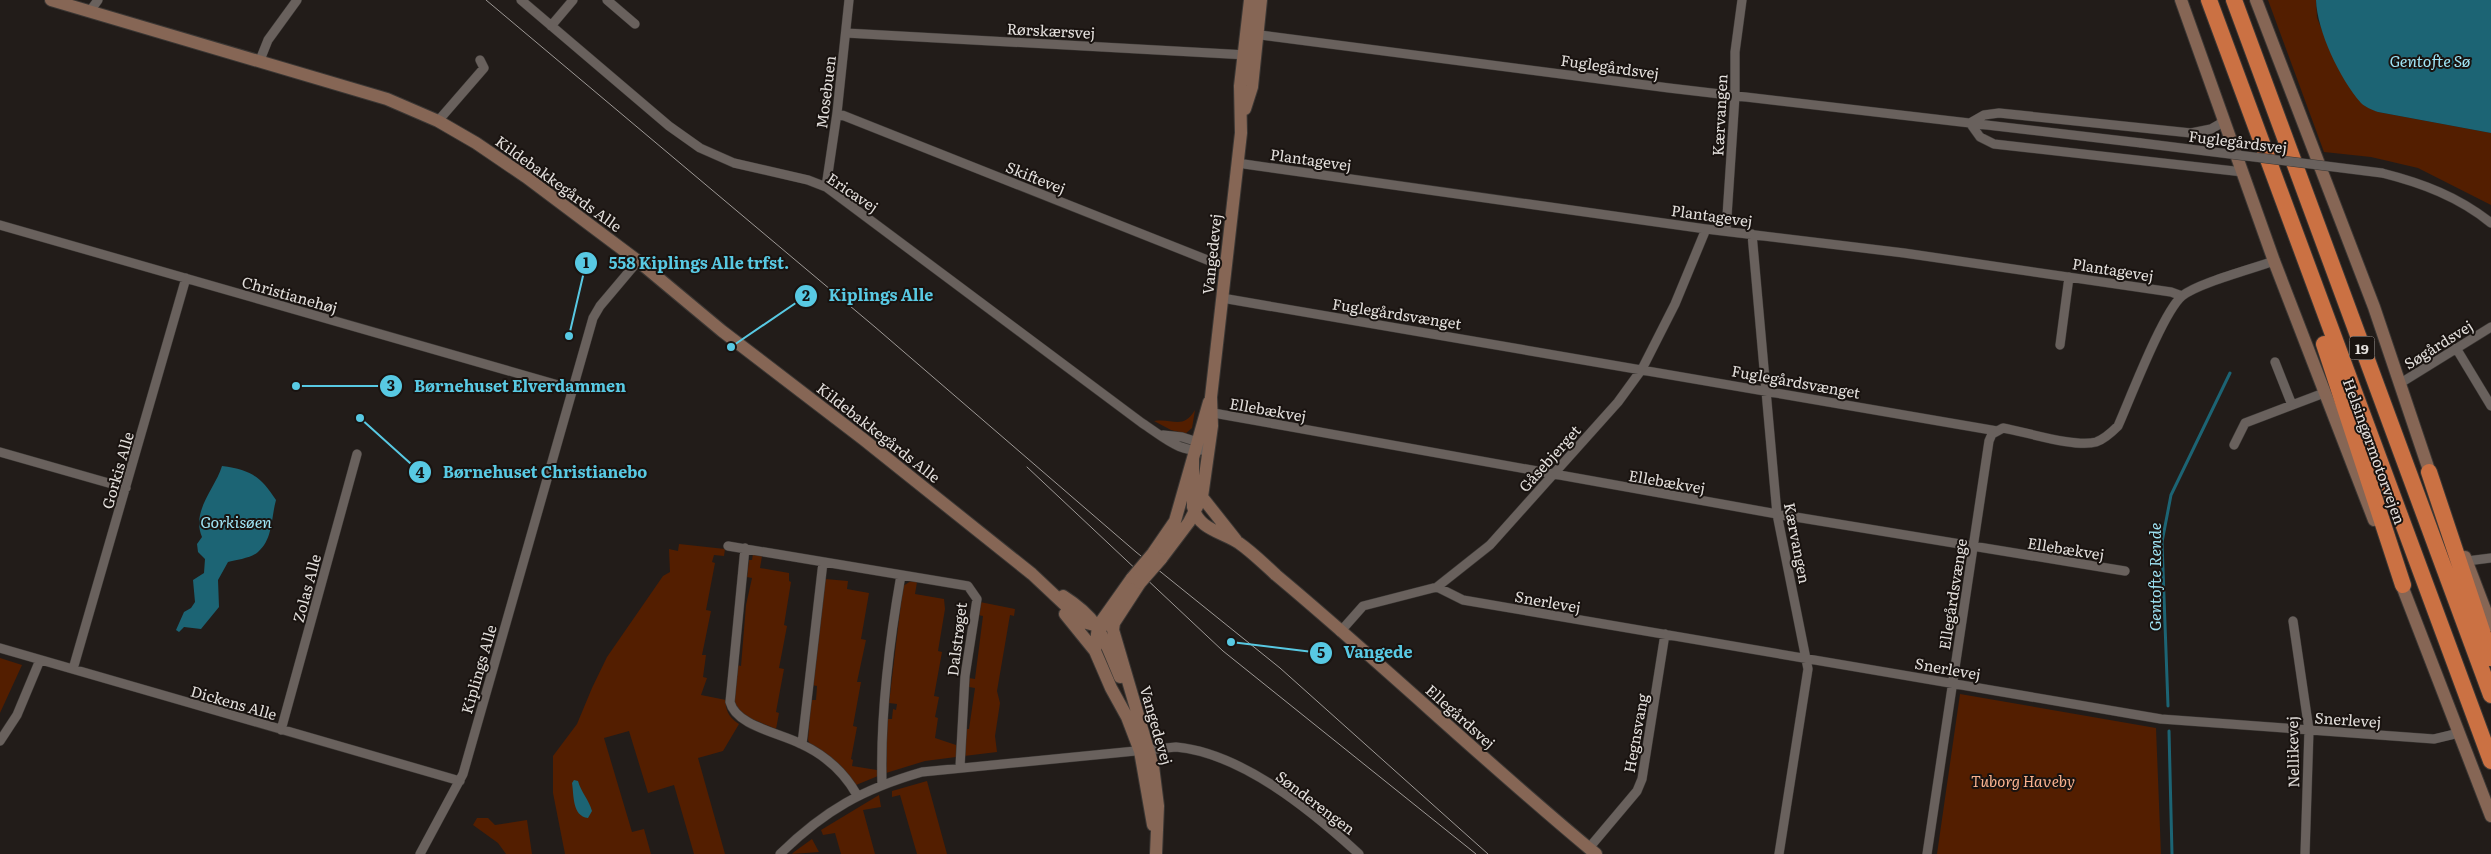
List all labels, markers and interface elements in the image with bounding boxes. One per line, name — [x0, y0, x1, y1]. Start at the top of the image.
street label: Rørskærsvej — [1006, 16, 1096, 44]
street label: Fuglegårdsvej — [1559, 48, 1661, 84]
water label: Gentofte Sø — [2390, 48, 2471, 72]
street label: Mosebuen — [809, 54, 841, 130]
street label: Kærvangen — [1705, 73, 1733, 157]
street label: Fuglegårdsvej — [2187, 124, 2289, 158]
street label: Kildebakkegårds Alle — [491, 129, 627, 237]
street label: Plantagevej — [1269, 142, 1353, 176]
street label: Skiftevej — [1003, 155, 1069, 199]
street label: Ericavej — [823, 166, 883, 218]
street label: Plantagevej — [1670, 198, 1754, 232]
street label: Vangedevej — [1195, 212, 1227, 296]
callout: 558 Kiplings Alle trfst. — [574, 247, 799, 278]
text: 1 — [583, 250, 589, 273]
text: 558 Kiplings Alle trfst. — [609, 250, 789, 274]
street label: Plantagevej — [2071, 251, 2155, 287]
street label: Christianehøj — [239, 269, 341, 319]
callout: Kiplings Alle — [794, 280, 943, 311]
text: Kiplings Alle — [829, 282, 933, 306]
text: 2 — [802, 283, 810, 306]
street label: Fuglegårdsvænget — [1331, 291, 1463, 335]
street label: Søgårdsvej — [2399, 314, 2477, 374]
road number: 19 — [2350, 336, 2374, 359]
street label: Fuglegårdsvænget — [1730, 358, 1862, 404]
callout: Børnehuset Elverdammen — [379, 371, 636, 402]
text: 3 — [387, 373, 395, 396]
text: Børnehuset Elverdammen — [414, 373, 626, 397]
street label: Helsingørmotorvejen — [2338, 375, 2412, 527]
street label: Kildebakkegårds Alle — [812, 376, 946, 488]
street label: Ellebækvej — [1228, 391, 1308, 427]
street label: Gåsebjerget — [1513, 419, 1585, 497]
street label: Gorkis Alle — [95, 429, 139, 511]
callout: Børnehuset Christianebo — [408, 457, 657, 488]
text: Børnehuset Christianebo — [443, 459, 647, 483]
text: 4 — [415, 460, 425, 483]
street label: Ellebækvej — [1627, 463, 1707, 499]
street label: Kærvangen — [1779, 500, 1817, 586]
water label: Gorkisøen — [200, 509, 272, 533]
water label: Gentofte Rende — [2142, 523, 2166, 631]
street label: Ellebækvej — [2026, 531, 2106, 565]
street label: Ellegårdsvænge — [1932, 536, 1972, 651]
street label: Zolas Alle — [286, 551, 326, 625]
street label: Snerlevej — [1513, 584, 1583, 618]
street label: Dalstrøget — [940, 601, 972, 677]
street label: Kiplings Alle — [454, 621, 502, 716]
callout: Vangede — [1309, 637, 1423, 668]
text: Vangede — [1344, 639, 1412, 663]
text: 5 — [1317, 640, 1325, 663]
street label: Snerlevej — [1913, 651, 1983, 685]
street label: Ellegårdsvej — [1421, 678, 1501, 754]
street label: Dickens Alle — [188, 679, 280, 725]
street label: Vangedevej — [1135, 683, 1179, 767]
street label: Hegnsvang — [1617, 691, 1653, 774]
street label: Snerlevej — [2314, 705, 2382, 733]
street label: Nellikevej — [2280, 716, 2304, 788]
street label: Sønderengen — [1271, 764, 1361, 840]
park label: Tuborg Haveby — [1971, 769, 2075, 792]

